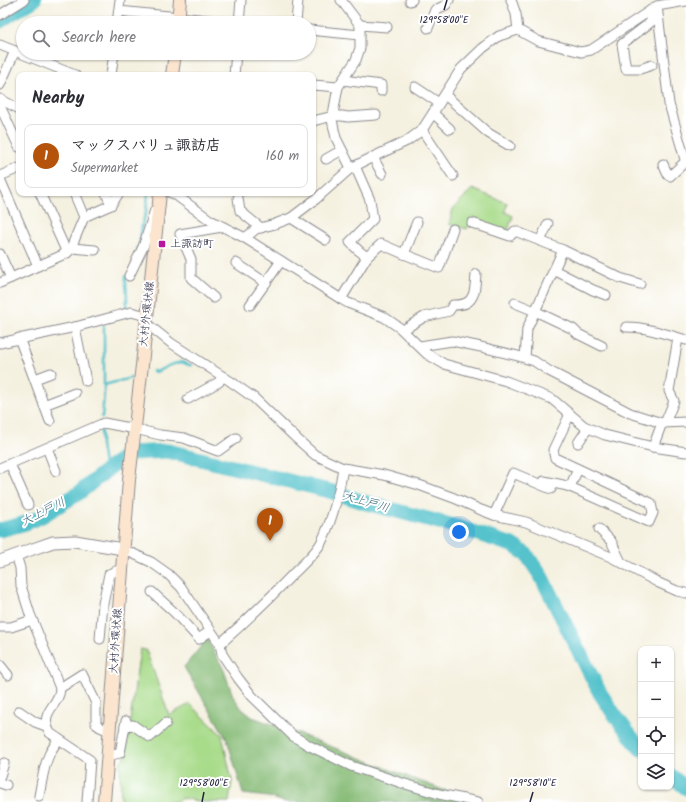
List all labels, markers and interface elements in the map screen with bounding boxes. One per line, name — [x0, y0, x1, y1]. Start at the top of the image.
text: 129°58'00"E — [419, 12, 470, 28]
search box — [16, 16, 316, 60]
text: Search here — [62, 26, 136, 50]
icon: search — [30, 27, 52, 49]
text: Nearby — [32, 85, 84, 112]
text: マックスバリュ諏訪店 — [71, 134, 221, 158]
text: 1 — [44, 146, 48, 167]
text: 160 m — [266, 146, 299, 167]
text: Supermarket — [71, 158, 138, 179]
place label: 上諏訪町 — [170, 235, 214, 253]
marker: 上諏訪町 — [157, 239, 167, 249]
street label: 大村外環状線 — [135, 280, 159, 348]
water label: 大上戸川 — [340, 486, 392, 518]
water label: 大上戸川 — [17, 493, 69, 531]
pin: 1 — [257, 508, 283, 541]
your location — [449, 522, 469, 542]
street label: 大村外環状線 — [105, 607, 127, 675]
map controls — [638, 646, 674, 790]
button: + — [638, 646, 674, 682]
button: − — [638, 682, 674, 718]
button: locate — [638, 718, 674, 754]
button: layers — [638, 754, 674, 790]
text: 129°58'00"E — [179, 775, 230, 791]
text: 129°58'10"E — [509, 775, 558, 791]

